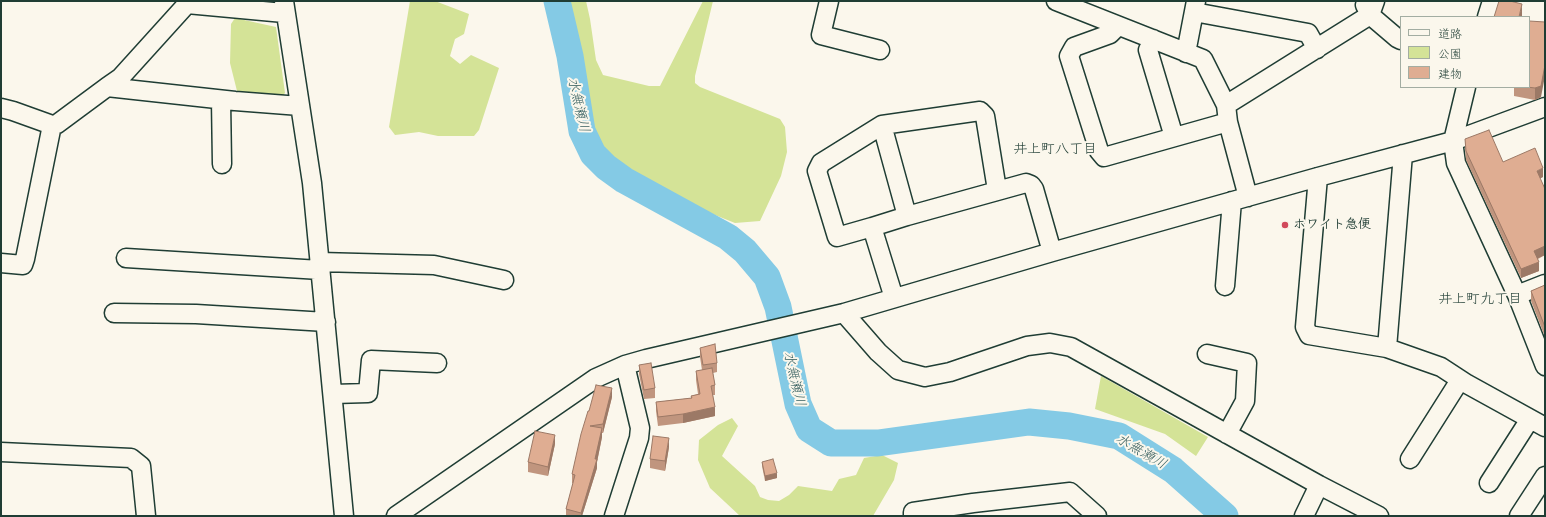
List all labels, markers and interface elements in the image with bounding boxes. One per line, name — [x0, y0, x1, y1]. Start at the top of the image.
legend — [1400, 16, 1530, 88]
text: 道路 — [1438, 27, 1462, 41]
text: 公園 — [1438, 47, 1462, 61]
text: 建物 — [1438, 67, 1462, 81]
water label: 水無瀬川 — [564, 76, 592, 134]
district label: 井上町八丁目 — [1013, 141, 1097, 157]
place label: ホワイト急便 — [1293, 217, 1371, 233]
marker: ホワイト急便 — [1280, 220, 1290, 230]
district label: 井上町九丁目 — [1438, 291, 1522, 307]
water label: 水無瀬川 — [780, 350, 808, 408]
water label: 水無瀬川 — [1113, 431, 1169, 473]

